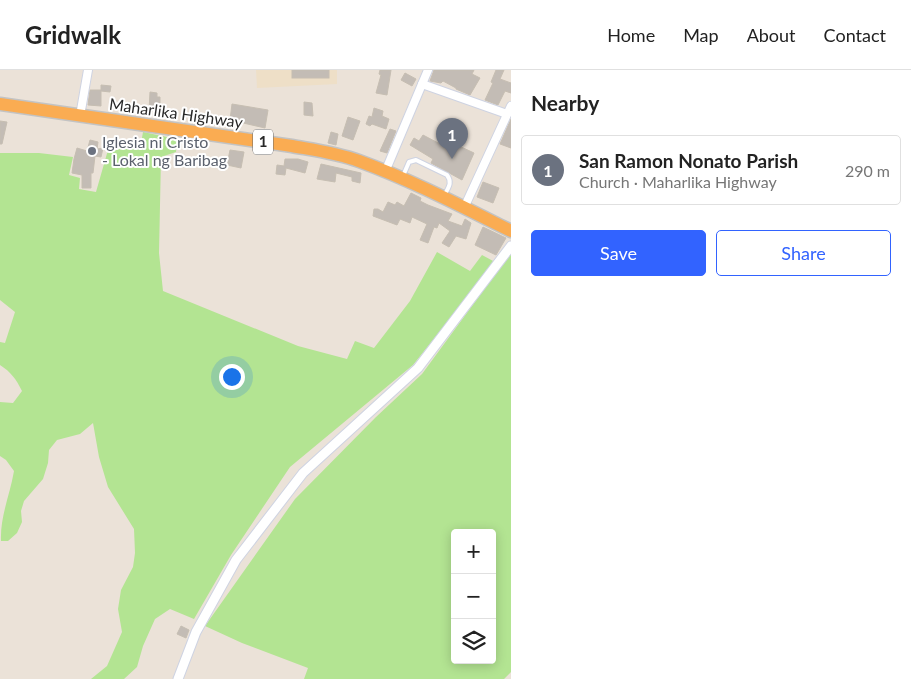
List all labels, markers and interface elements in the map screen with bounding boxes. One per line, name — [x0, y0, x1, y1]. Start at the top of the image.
text: Gridwalk — [25, 20, 121, 49]
text: Home — [607, 24, 655, 46]
text: Map — [683, 24, 719, 46]
text: About — [747, 24, 796, 46]
text: Contact — [824, 24, 886, 46]
text: Nearby — [531, 90, 599, 115]
street label: Maharlika Highway — [108, 94, 245, 131]
pin: 1 — [436, 118, 468, 159]
road number: 1 — [253, 130, 273, 154]
place label: Iglesia ni Cristo - Lokal ng Baribag — [102, 132, 227, 169]
marker: Iglesia ni Cristo - Lokal ng Baribag — [86, 145, 98, 157]
text: San Ramon Nonato Parish — [579, 149, 798, 172]
text: 1 — [543, 161, 553, 180]
text: 290 m — [845, 161, 890, 180]
text: Church · Maharlika Highway — [579, 172, 777, 191]
button: Save — [531, 230, 706, 276]
button: Share — [716, 230, 891, 276]
your location — [219, 364, 245, 390]
map controls — [451, 529, 496, 664]
button: + — [451, 529, 496, 574]
button: − — [451, 574, 496, 619]
button: layers — [451, 619, 496, 664]

